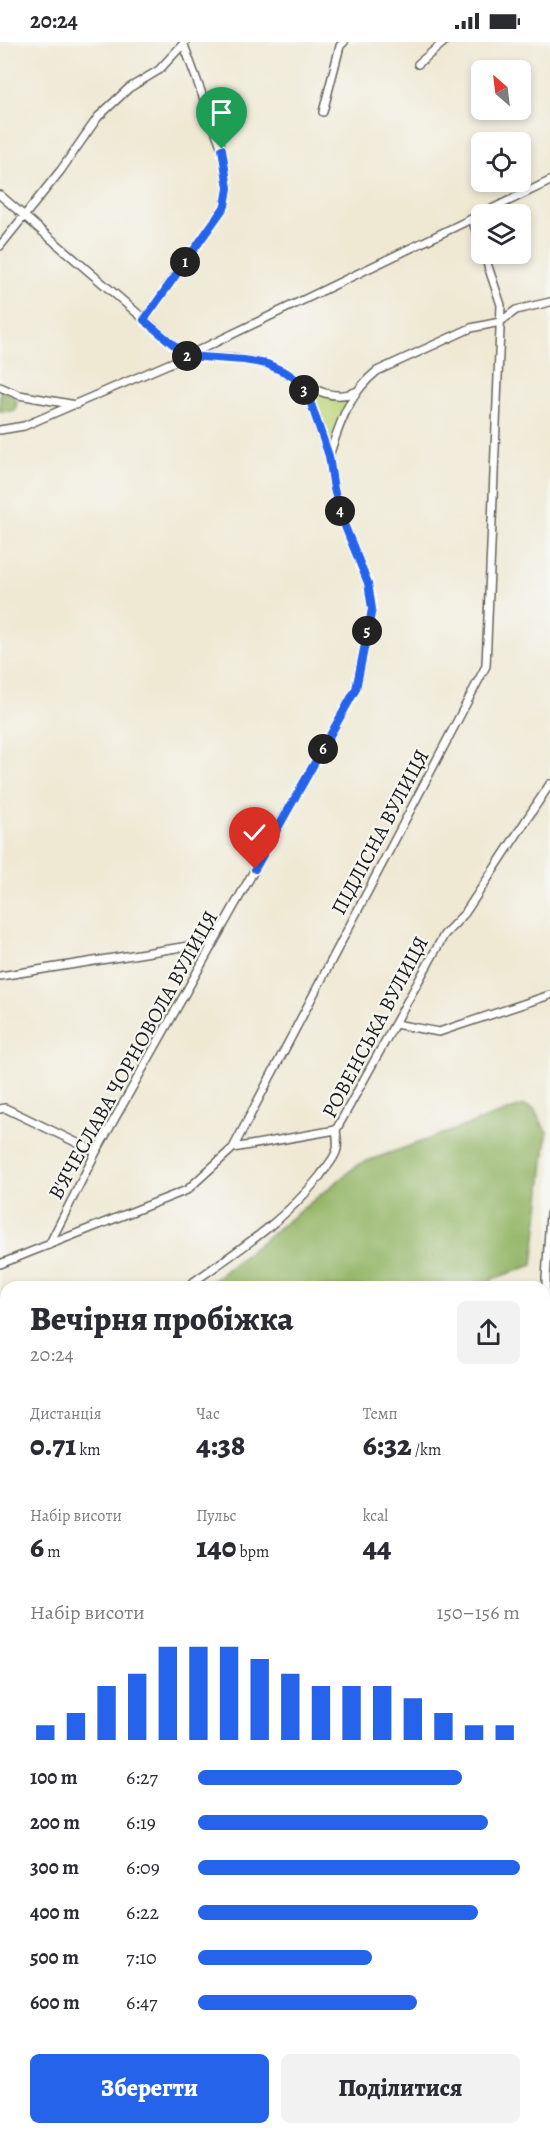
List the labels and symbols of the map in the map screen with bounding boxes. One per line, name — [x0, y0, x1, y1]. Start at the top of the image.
north arrow — [471, 60, 531, 120]
pin — [196, 87, 247, 149]
pin: 1 — [170, 247, 200, 277]
pin: 2 — [172, 341, 202, 371]
pin: 3 — [289, 375, 319, 405]
pin: 4 — [325, 496, 355, 526]
pin: 5 — [352, 616, 382, 646]
pin: 6 — [308, 734, 338, 764]
street label: ПІДЛІСНА ВУЛИЦЯ — [325, 744, 435, 920]
pin — [229, 807, 280, 869]
street label: В'ЯЧЕСЛАВА ЧОРНОВОЛА ВУЛИЦЯ — [42, 906, 224, 1204]
street label: РОВЕНСЬКА ВУЛИЦЯ — [315, 931, 435, 1123]

